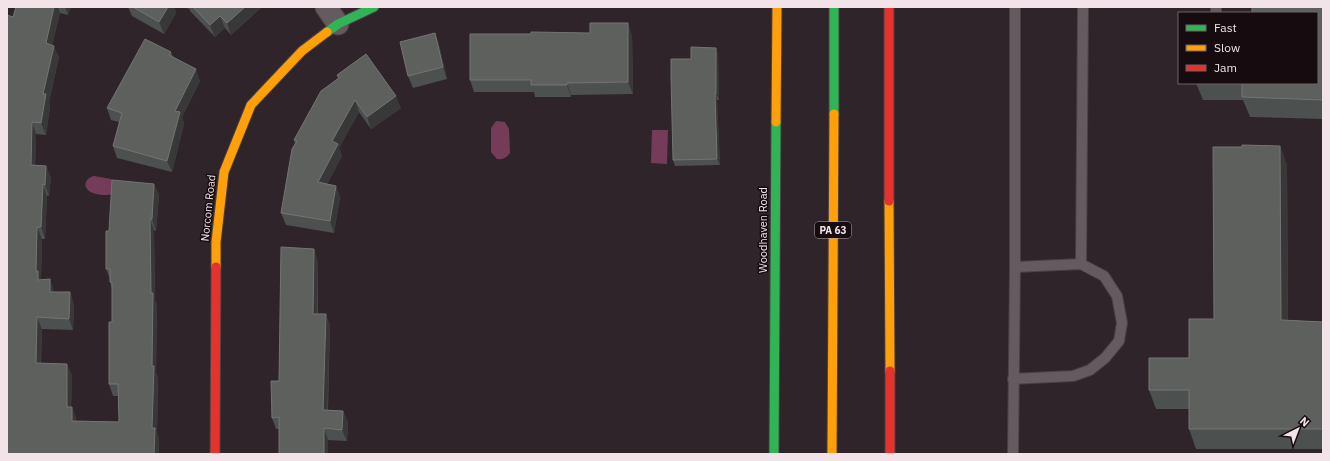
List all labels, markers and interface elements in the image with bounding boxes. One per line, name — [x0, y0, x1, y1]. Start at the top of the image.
legend — [1178, 12, 1318, 84]
text: Fast — [1214, 20, 1237, 35]
text: Slow — [1214, 40, 1240, 55]
text: Jam — [1214, 60, 1237, 75]
street label: Norcom Road — [198, 174, 218, 242]
street label: Woodhaven Road — [756, 187, 770, 273]
road number: PA 63 — [815, 222, 851, 238]
north arrow — [1278, 409, 1318, 449]
text: N — [1297, 414, 1312, 429]

